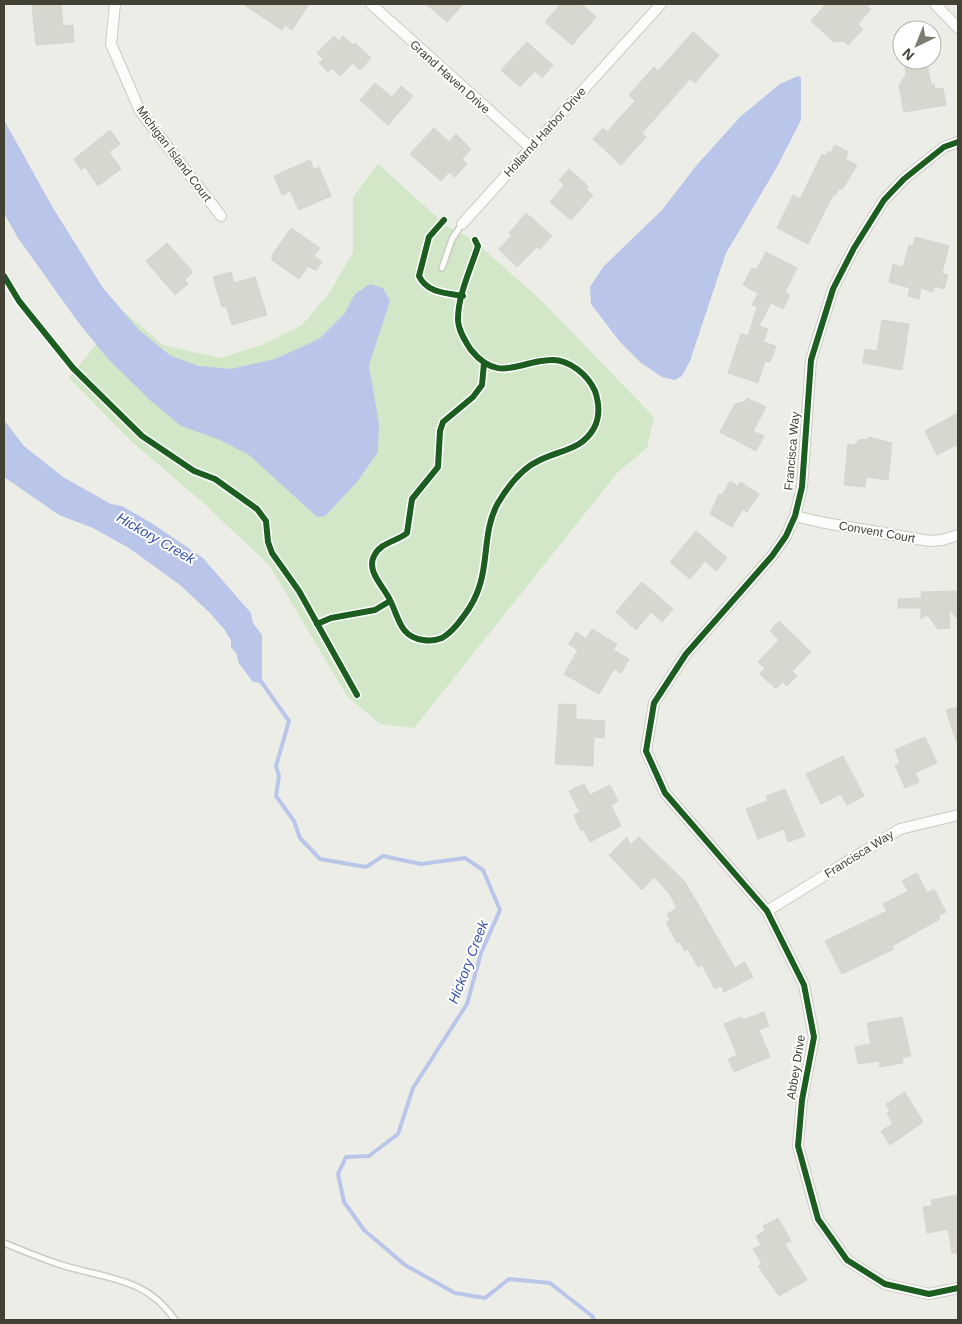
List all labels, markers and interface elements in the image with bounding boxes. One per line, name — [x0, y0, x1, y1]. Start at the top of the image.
north arrow — [892, 20, 942, 70]
street label: Grand Haven Drive — [407, 37, 493, 117]
text: N — [899, 45, 917, 64]
street label: Hollarnd Harbor Drive — [501, 84, 589, 180]
street label: Michigan Island Court — [133, 103, 215, 205]
street label: Francisca Way — [782, 411, 802, 491]
water label: Hickory Creek — [114, 509, 199, 567]
street label: Convent Court — [838, 518, 917, 546]
street label: Francisca Way — [822, 827, 896, 881]
water label: Hickory Creek — [445, 917, 492, 1006]
street label: Abbey Drive — [784, 1033, 808, 1100]

